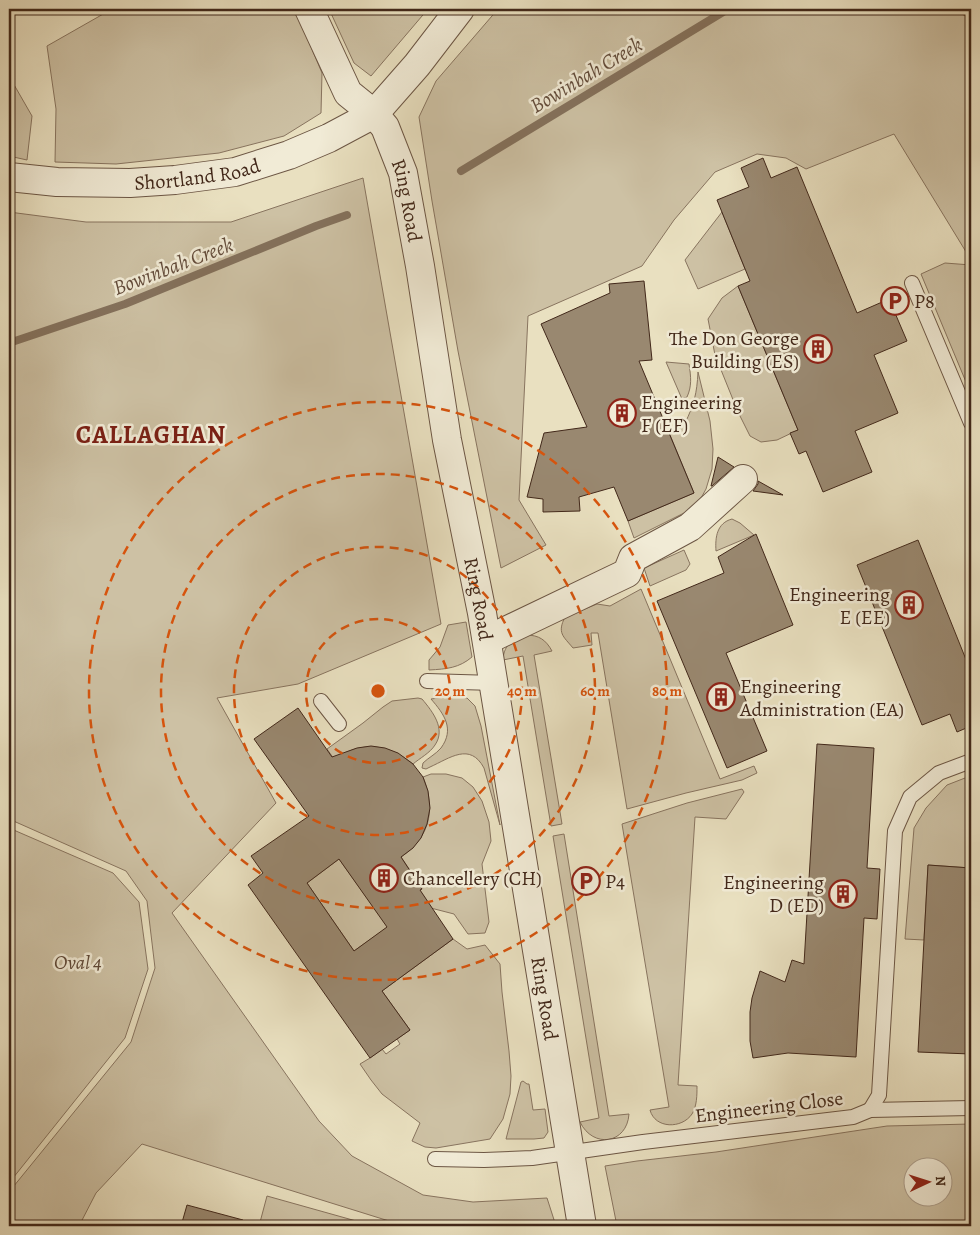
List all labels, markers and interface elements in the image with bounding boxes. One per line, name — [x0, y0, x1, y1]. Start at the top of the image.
water label: Bowinbah Creek — [525, 31, 647, 119]
street label: Shortland Road — [133, 151, 264, 196]
street label: Ring Road — [385, 154, 429, 244]
water label: Bowinbah Creek — [109, 230, 237, 302]
parking icon: P8 — [880, 286, 910, 316]
place label: P8 — [914, 288, 935, 315]
place label: The Don George Building (ES) — [669, 325, 799, 375]
building icon: The Don George Building (ES) — [803, 334, 833, 364]
place label: Engineering F (EF) — [641, 389, 742, 439]
building icon: Engineering F (EF) — [607, 398, 637, 428]
district label: CALLAGHAN — [76, 418, 226, 452]
street label: Ring Road — [458, 555, 500, 643]
place label: Engineering E (EE) — [789, 581, 890, 631]
building icon: Engineering E (EE) — [894, 590, 924, 620]
place label: Engineering Administration (EA) — [739, 673, 904, 723]
text: 20 m — [435, 681, 465, 701]
text: 40 m — [507, 681, 537, 701]
text: 60 m — [580, 681, 610, 701]
text: 80 m — [652, 681, 682, 701]
centre of rings — [369, 682, 387, 700]
building icon: Engineering Administration (EA) — [706, 682, 736, 712]
building icon: Chancellery (CH) — [369, 863, 399, 893]
place label: Chancellery (CH) — [403, 865, 542, 892]
parking icon: P4 — [571, 866, 601, 896]
place label: P4 — [605, 868, 625, 895]
place label: Engineering D (ED) — [723, 869, 824, 919]
building icon: Engineering D (ED) — [828, 879, 858, 909]
park label: Oval 4 — [54, 949, 102, 976]
street label: Ring Road — [525, 955, 565, 1042]
street label: Engineering Close — [693, 1084, 845, 1129]
north arrow — [902, 1158, 952, 1208]
text: N — [931, 1175, 950, 1187]

